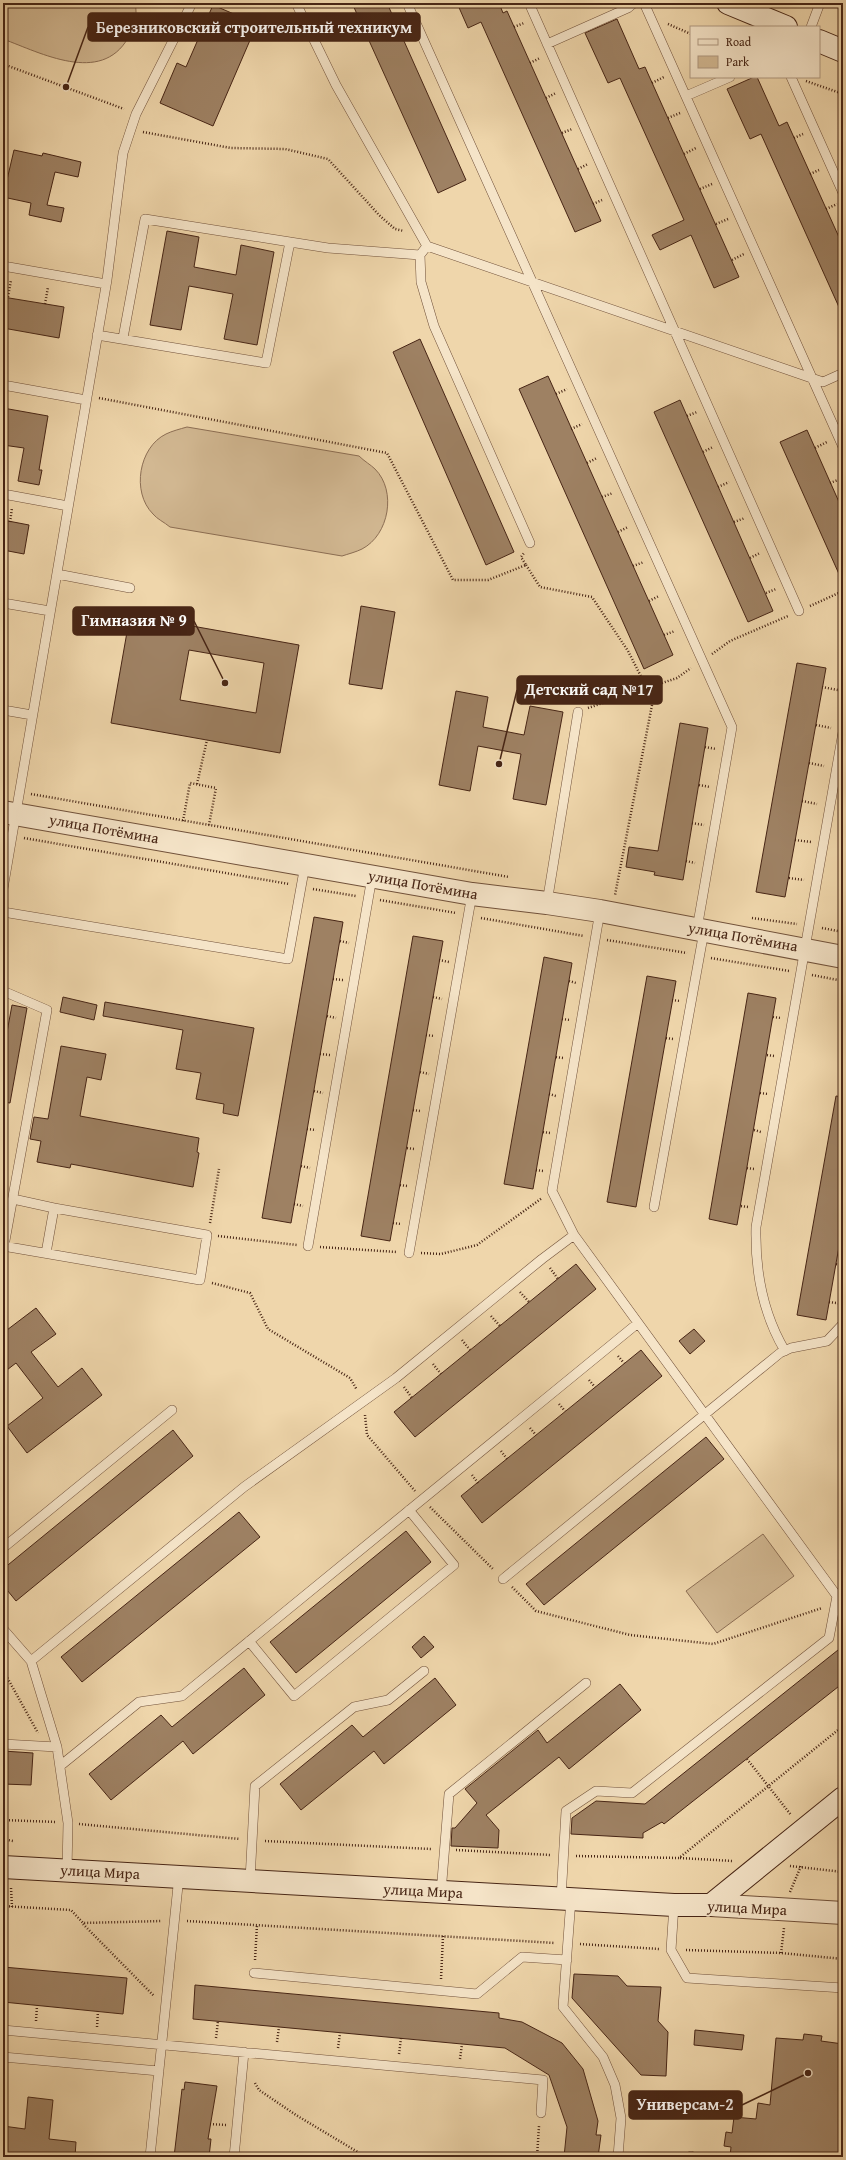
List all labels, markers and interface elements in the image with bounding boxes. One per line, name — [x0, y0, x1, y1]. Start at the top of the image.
callout: Березниковский строительный техникум — [88, 13, 420, 41]
text: Березниковский строительный техникум — [96, 15, 412, 39]
legend — [690, 26, 820, 78]
text: Road — [726, 33, 752, 50]
text: Park — [726, 53, 750, 70]
callout: Гимназия № 9 — [73, 607, 194, 635]
text: Гимназия № 9 — [81, 608, 187, 632]
callout: Детский сад №17 — [517, 676, 662, 704]
text: Детский сад №17 — [524, 677, 653, 701]
street label: улица Потёмина — [47, 808, 161, 849]
street label: улица Потёмина — [366, 864, 480, 905]
street label: улица Потёмина — [686, 916, 800, 957]
street label: улица Мира — [59, 1859, 141, 1884]
street label: улица Мира — [382, 1878, 464, 1903]
street label: улица Мира — [706, 1895, 788, 1920]
callout: Универсам-2 — [629, 2091, 742, 2119]
text: Универсам-2 — [637, 2092, 733, 2116]

